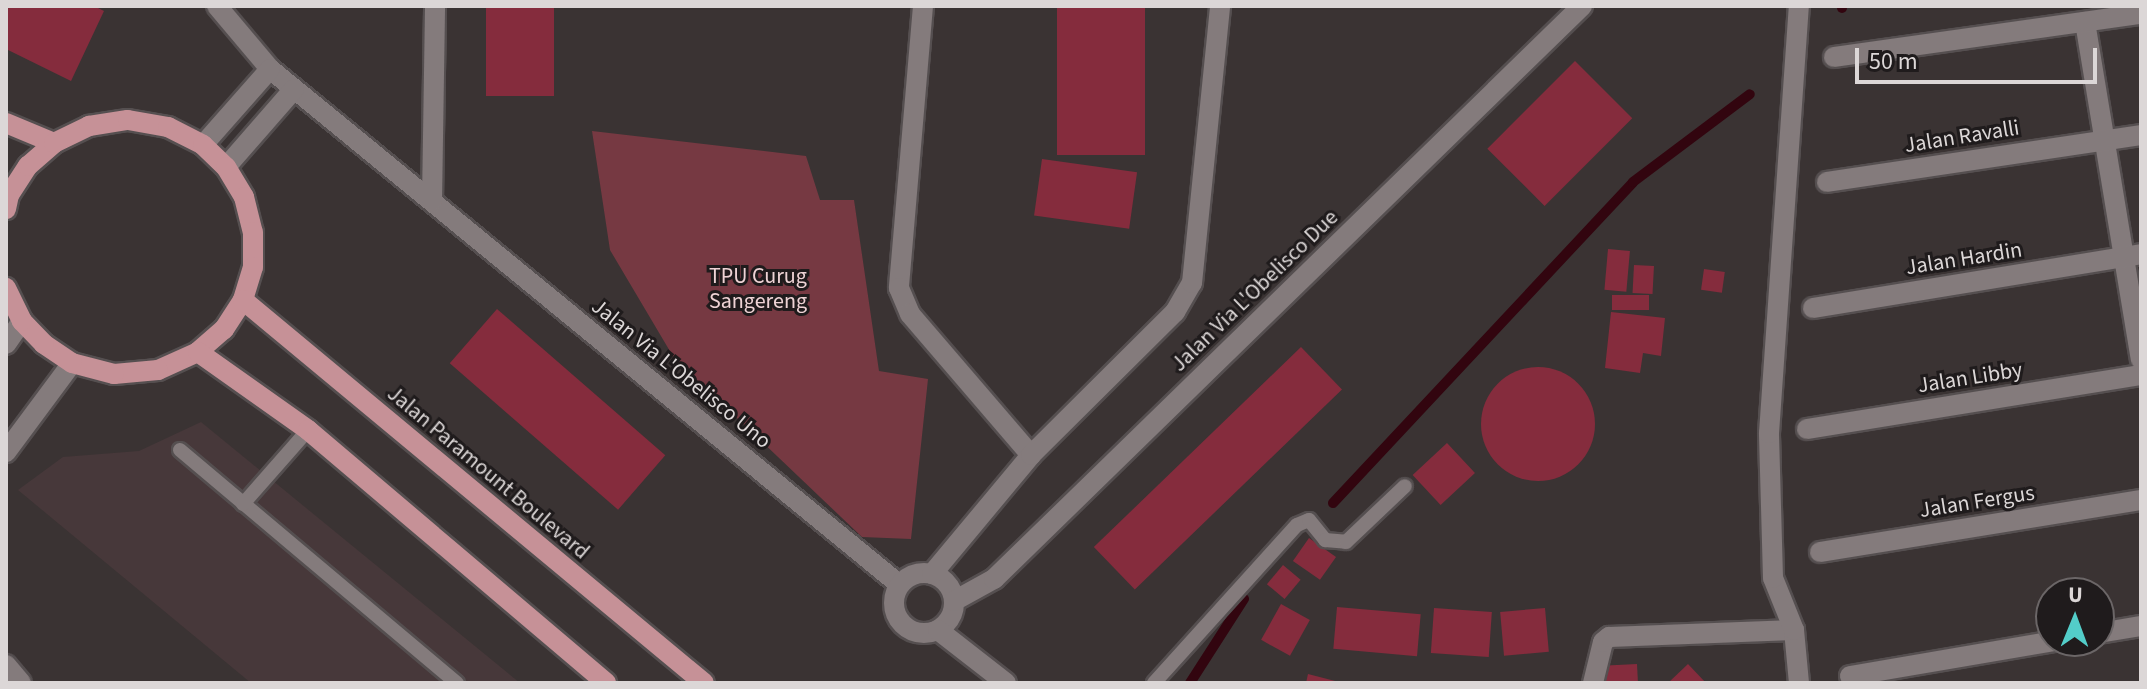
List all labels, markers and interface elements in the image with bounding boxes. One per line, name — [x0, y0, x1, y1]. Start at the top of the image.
scale bar — [1859, 32, 2101, 82]
text: 50 m — [1869, 44, 1918, 79]
street label: Jalan Ravalli — [1903, 115, 2021, 159]
street label: Jalan Via L'Obelisco Due — [1166, 205, 1344, 377]
street label: Jalan Hardin — [1904, 237, 2024, 281]
park label: TPU Curug Sangereng — [709, 263, 807, 314]
street label: Jalan Via L'Obelisco Uno — [586, 294, 776, 454]
street label: Jalan Libby — [1916, 357, 2024, 399]
street label: Jalan Paramount Boulevard — [382, 381, 594, 565]
street label: Jalan Fergus — [1918, 480, 2036, 524]
north arrow — [2035, 577, 2115, 657]
text: U — [2068, 579, 2083, 611]

